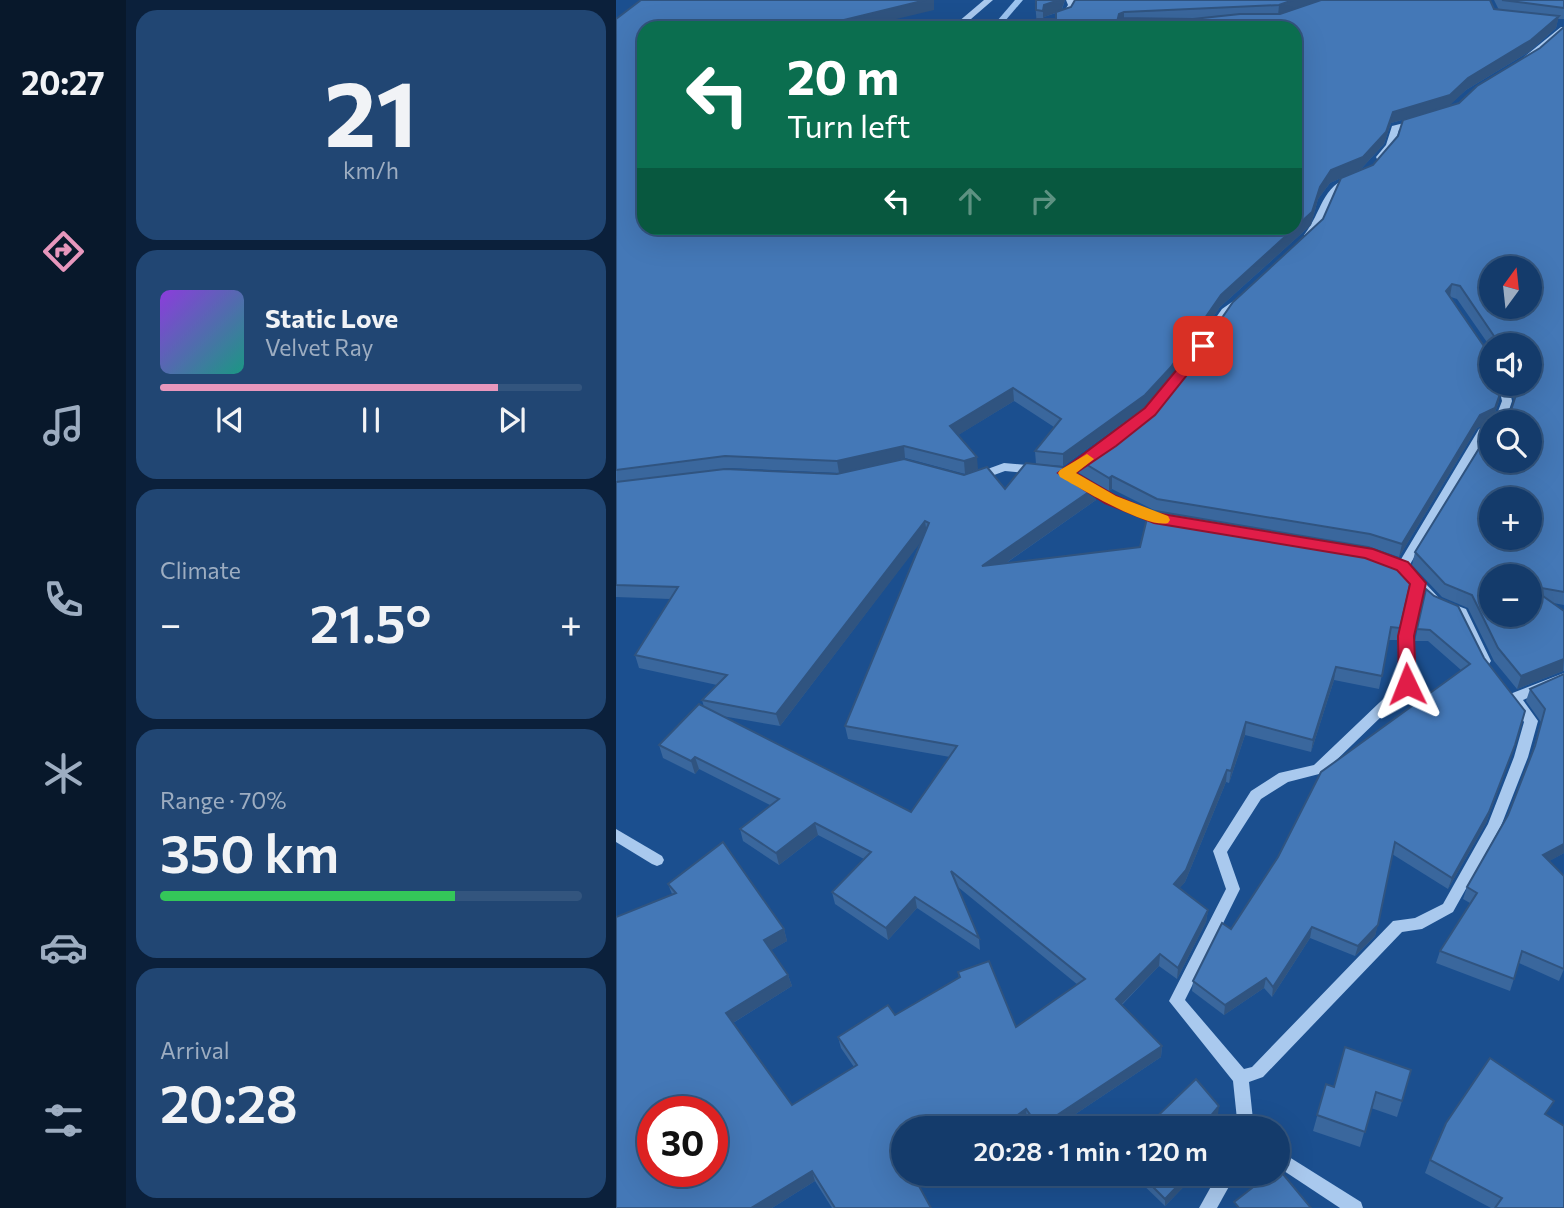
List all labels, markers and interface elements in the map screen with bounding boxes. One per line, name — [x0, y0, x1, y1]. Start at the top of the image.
text: 20 m — [787, 45, 899, 105]
icon: left — [672, 49, 763, 140]
text: 21 — [325, 54, 417, 166]
text: 20:27 — [21, 62, 105, 102]
text: Turn left — [787, 105, 911, 145]
text: km/h — [343, 156, 399, 184]
icon: left — [878, 182, 916, 220]
icon: ahead — [951, 182, 989, 220]
icon: right — [1024, 182, 1062, 220]
icon: directions — [39, 227, 88, 276]
north arrow — [1479, 256, 1542, 318]
map controls — [1479, 256, 1542, 627]
text: Static Love — [265, 302, 398, 333]
pin — [1173, 316, 1233, 376]
icon: arrive — [1184, 327, 1222, 365]
text: Velvet Ray — [265, 333, 373, 361]
button: sound — [1479, 333, 1542, 396]
icon: music — [39, 401, 88, 450]
icon: previous — [211, 401, 249, 439]
icon: pause — [352, 401, 390, 439]
icon: next — [493, 401, 531, 439]
button: search — [1479, 410, 1542, 473]
button: + — [1479, 487, 1542, 550]
text: Climate — [160, 556, 241, 584]
button: − — [1479, 564, 1542, 627]
icon: phone — [39, 575, 88, 624]
text: 21.5° — [310, 590, 431, 654]
text: − — [160, 599, 182, 646]
text: + — [560, 599, 582, 646]
position arrow — [1370, 647, 1444, 721]
icon: climate — [39, 749, 88, 798]
text: Range · 70% — [160, 786, 287, 814]
text: 350 km — [160, 820, 339, 884]
icon: car — [39, 923, 88, 972]
text: Arrival — [160, 1036, 230, 1064]
text: 20:28 — [160, 1070, 298, 1134]
icon: filters — [39, 1096, 88, 1145]
speed limit sign: 30 — [637, 1096, 728, 1187]
text: 20:28 · 1 min · 120 m — [973, 1135, 1208, 1166]

